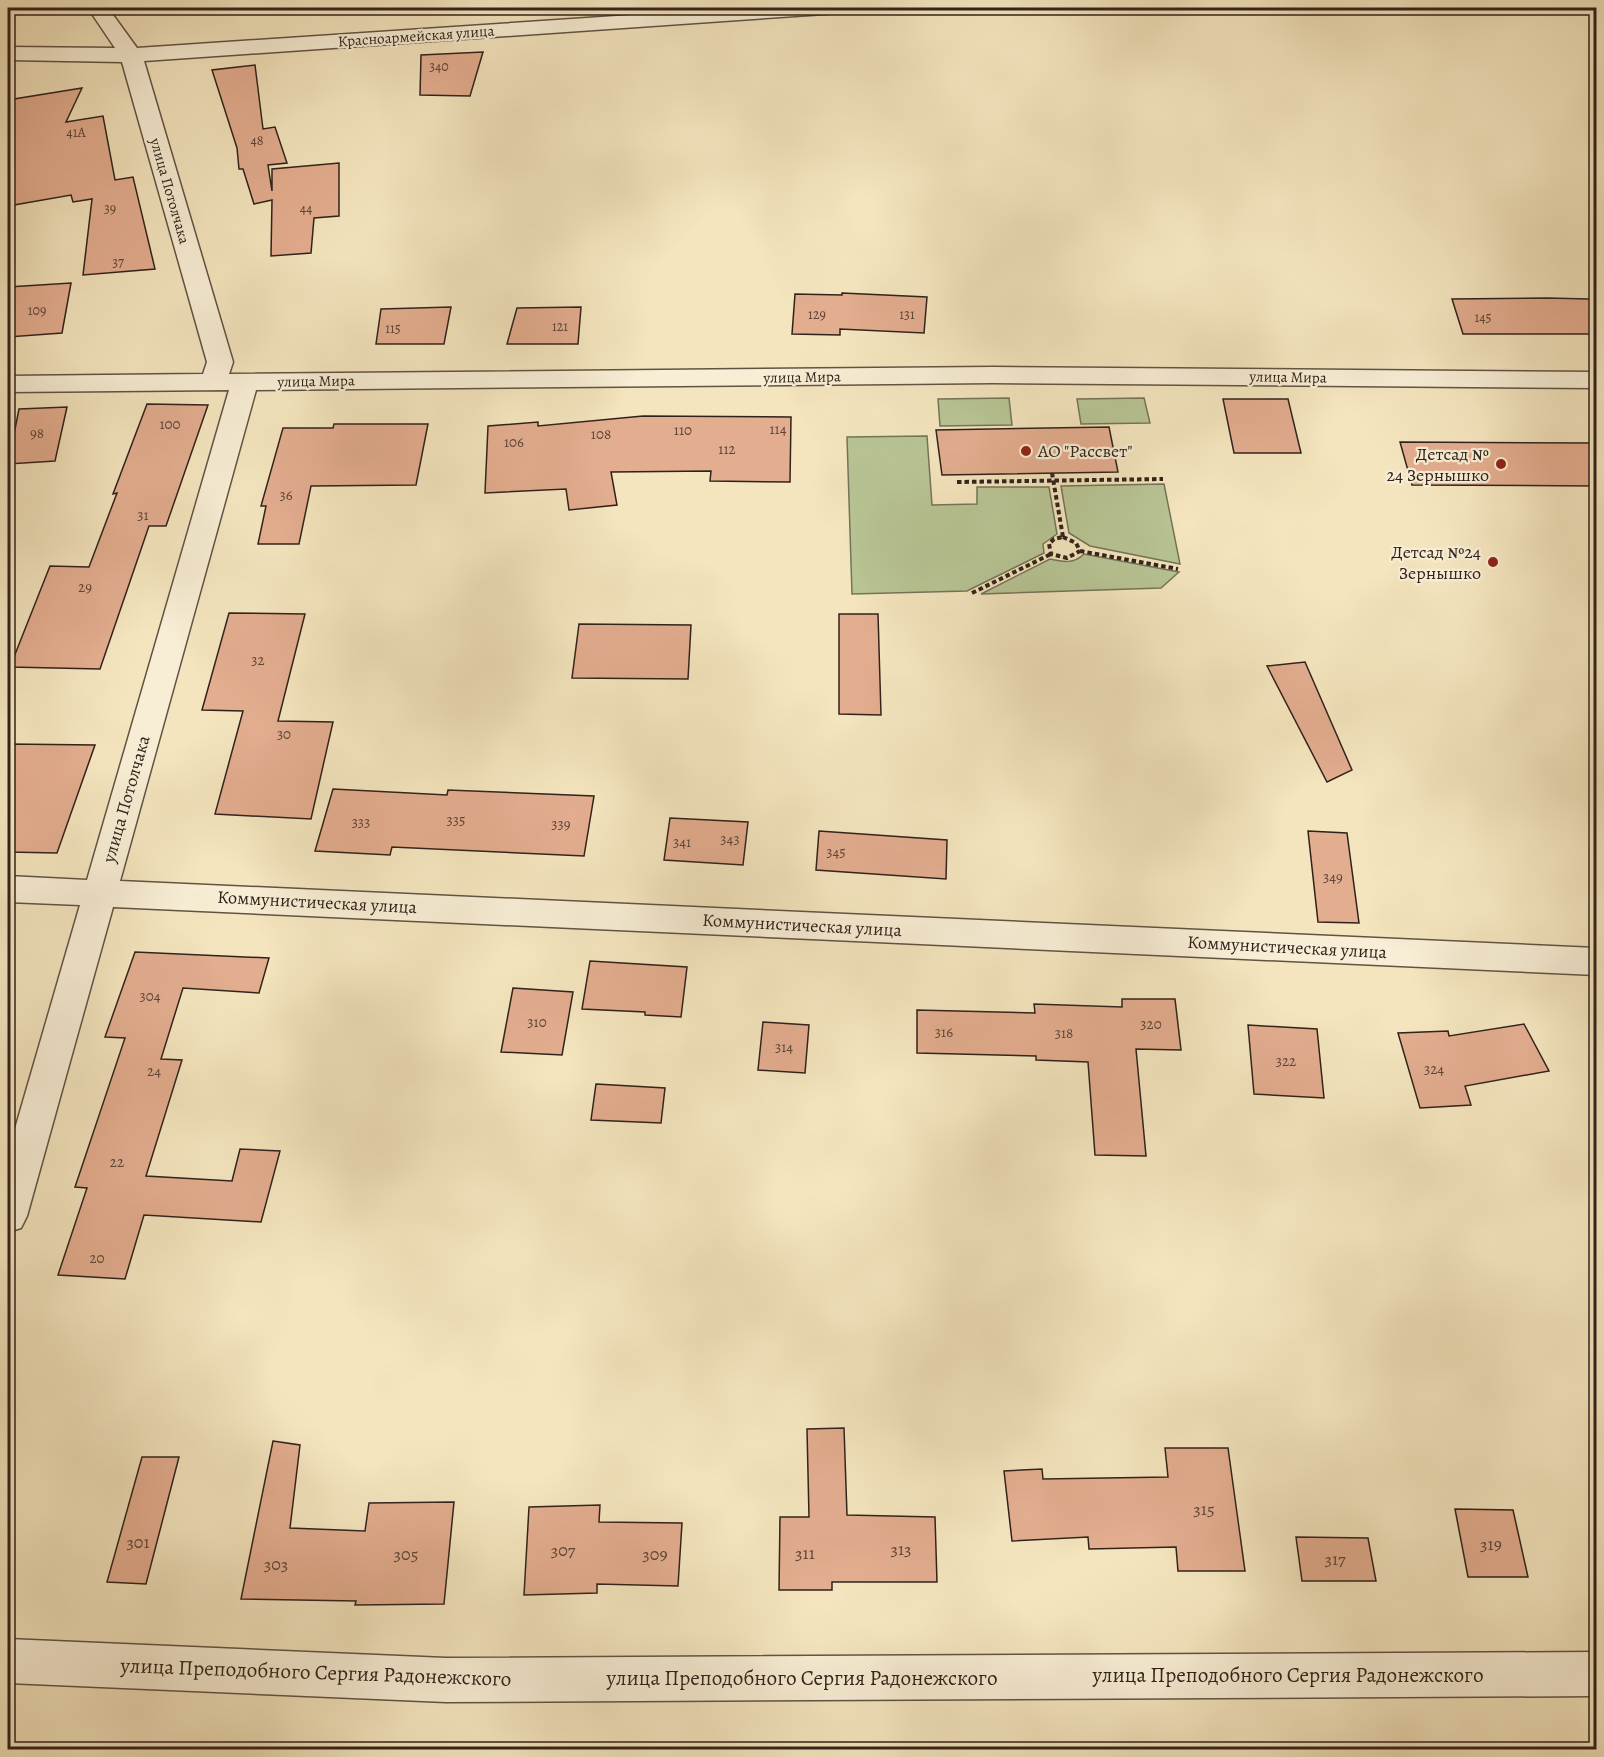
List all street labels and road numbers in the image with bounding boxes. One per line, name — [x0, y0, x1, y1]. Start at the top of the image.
street label: Красноармейская улица — [337, 21, 495, 51]
street label: улица Потолчака — [145, 135, 195, 246]
street label: улица Мира — [762, 366, 841, 388]
street label: улица Мира — [1248, 366, 1327, 388]
street label: улица Мира — [276, 370, 355, 392]
street label: улица Потолчака — [96, 732, 156, 866]
street label: Коммунистическая улица — [217, 885, 418, 919]
street label: Коммунистическая улица — [702, 908, 903, 942]
street label: Коммунистическая улица — [1187, 930, 1388, 964]
street label: улица Преподобного Сергия Радонежского — [119, 1651, 512, 1693]
street label: улица Преподобного Сергия Радонежского — [1091, 1661, 1484, 1689]
street label: улица Преподобного Сергия Радонежского — [605, 1664, 998, 1692]

